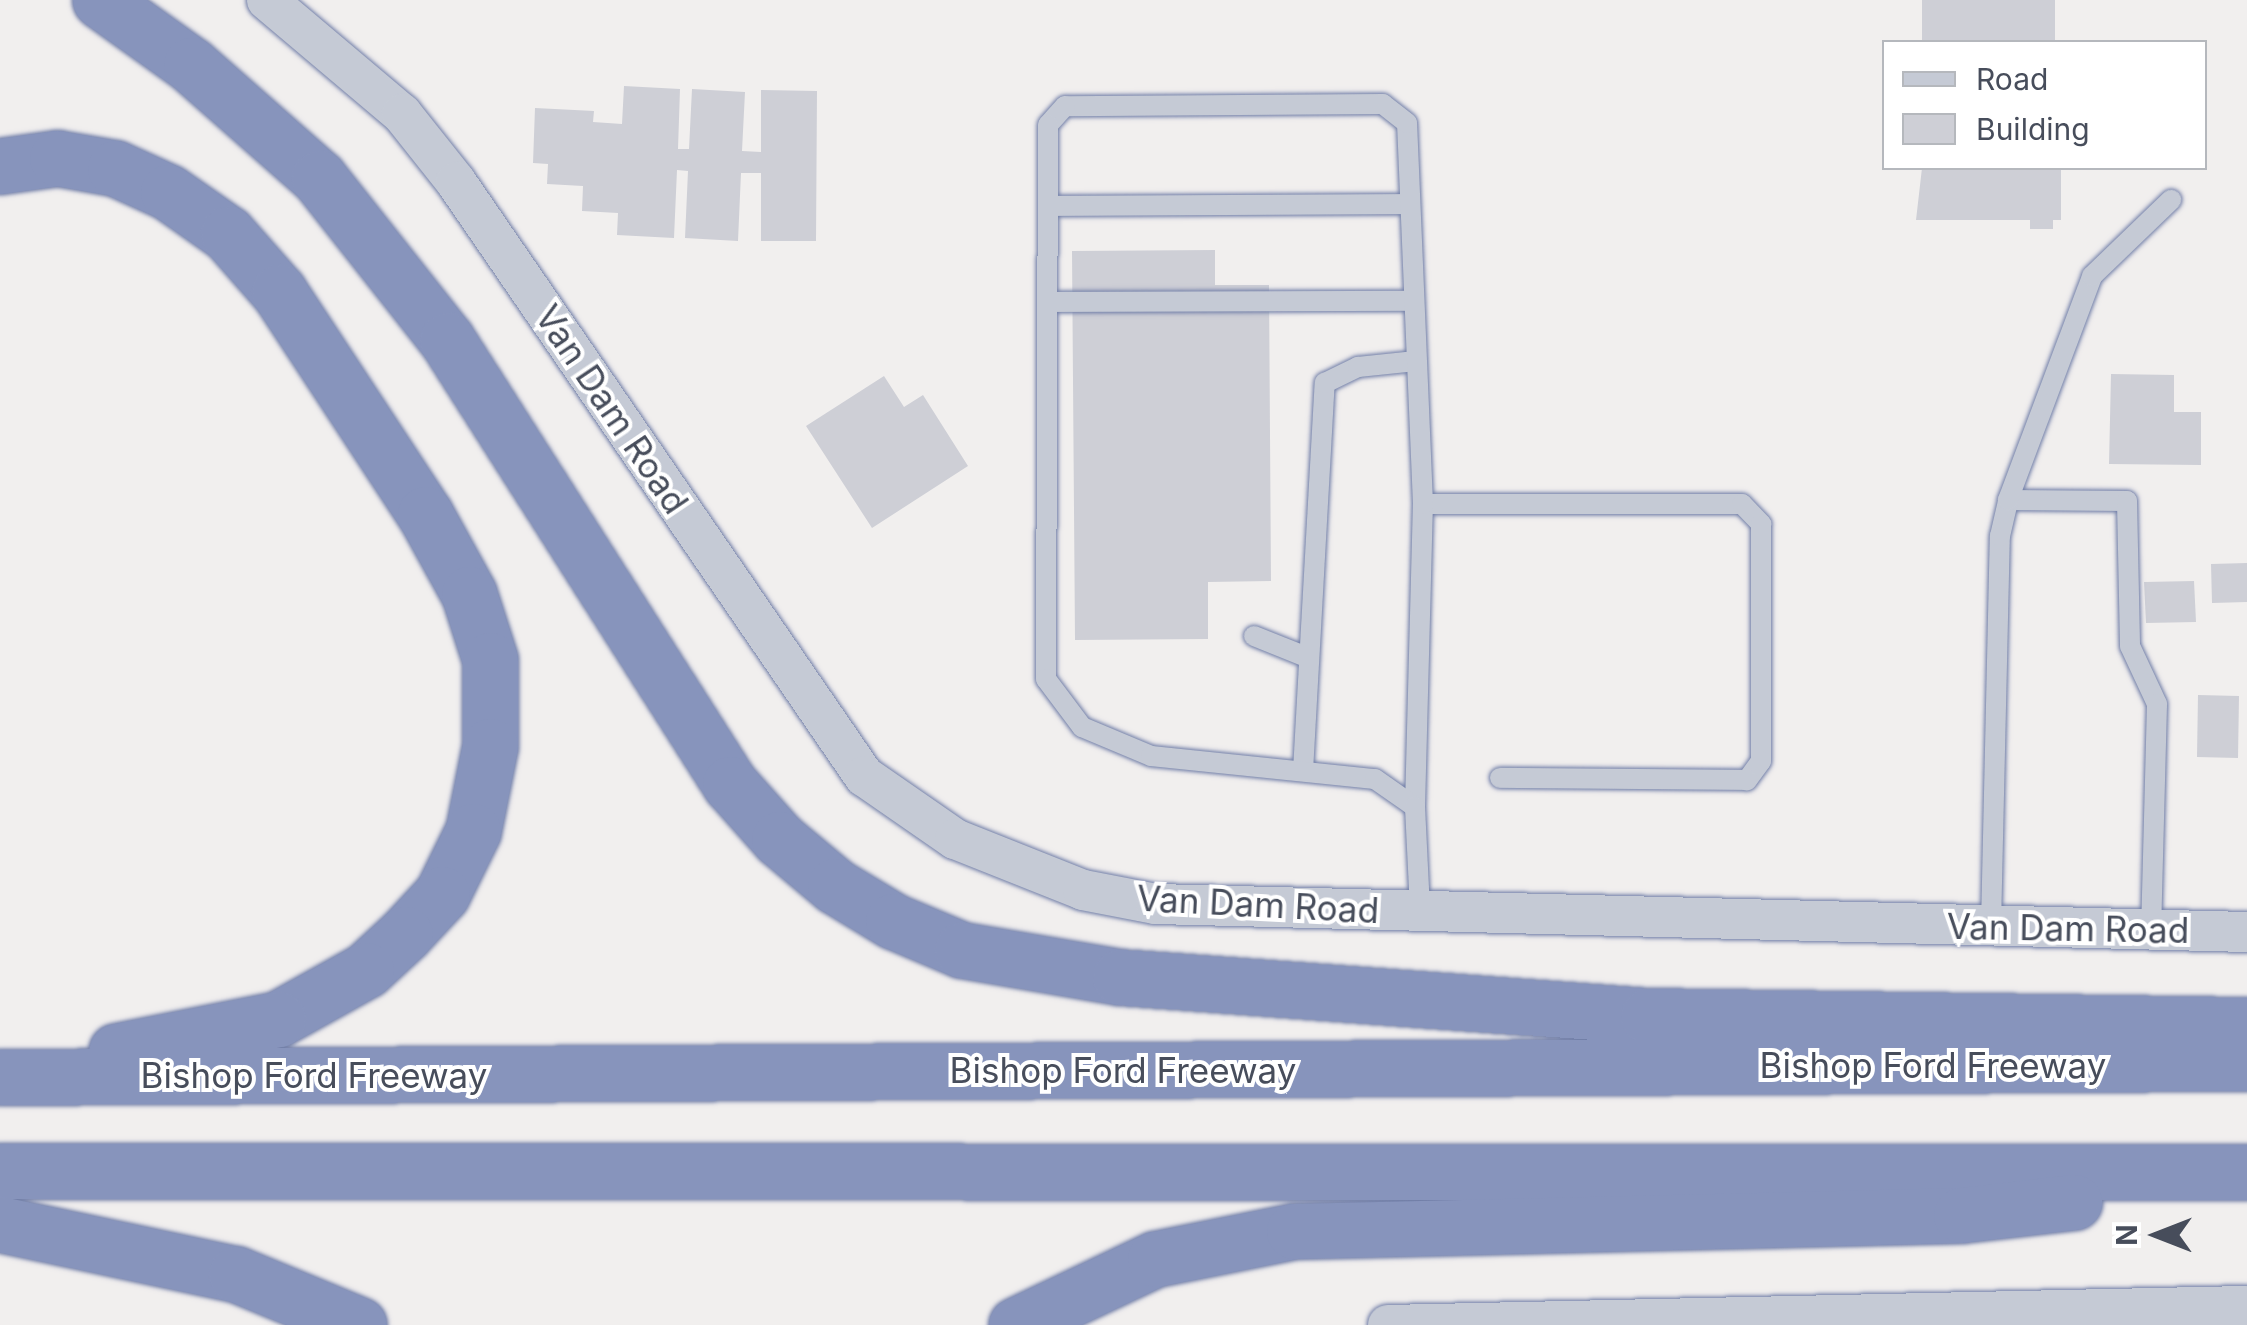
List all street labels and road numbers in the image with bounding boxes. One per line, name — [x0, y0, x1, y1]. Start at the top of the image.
street label: Van Dam Road — [527, 297, 697, 521]
street label: Van Dam Road — [1136, 877, 1380, 931]
street label: Van Dam Road — [1946, 905, 2190, 951]
street label: Bishop Ford Freeway — [1760, 1044, 2106, 1086]
street label: Bishop Ford Freeway — [950, 1049, 1296, 1091]
street label: Bishop Ford Freeway — [141, 1054, 487, 1096]

